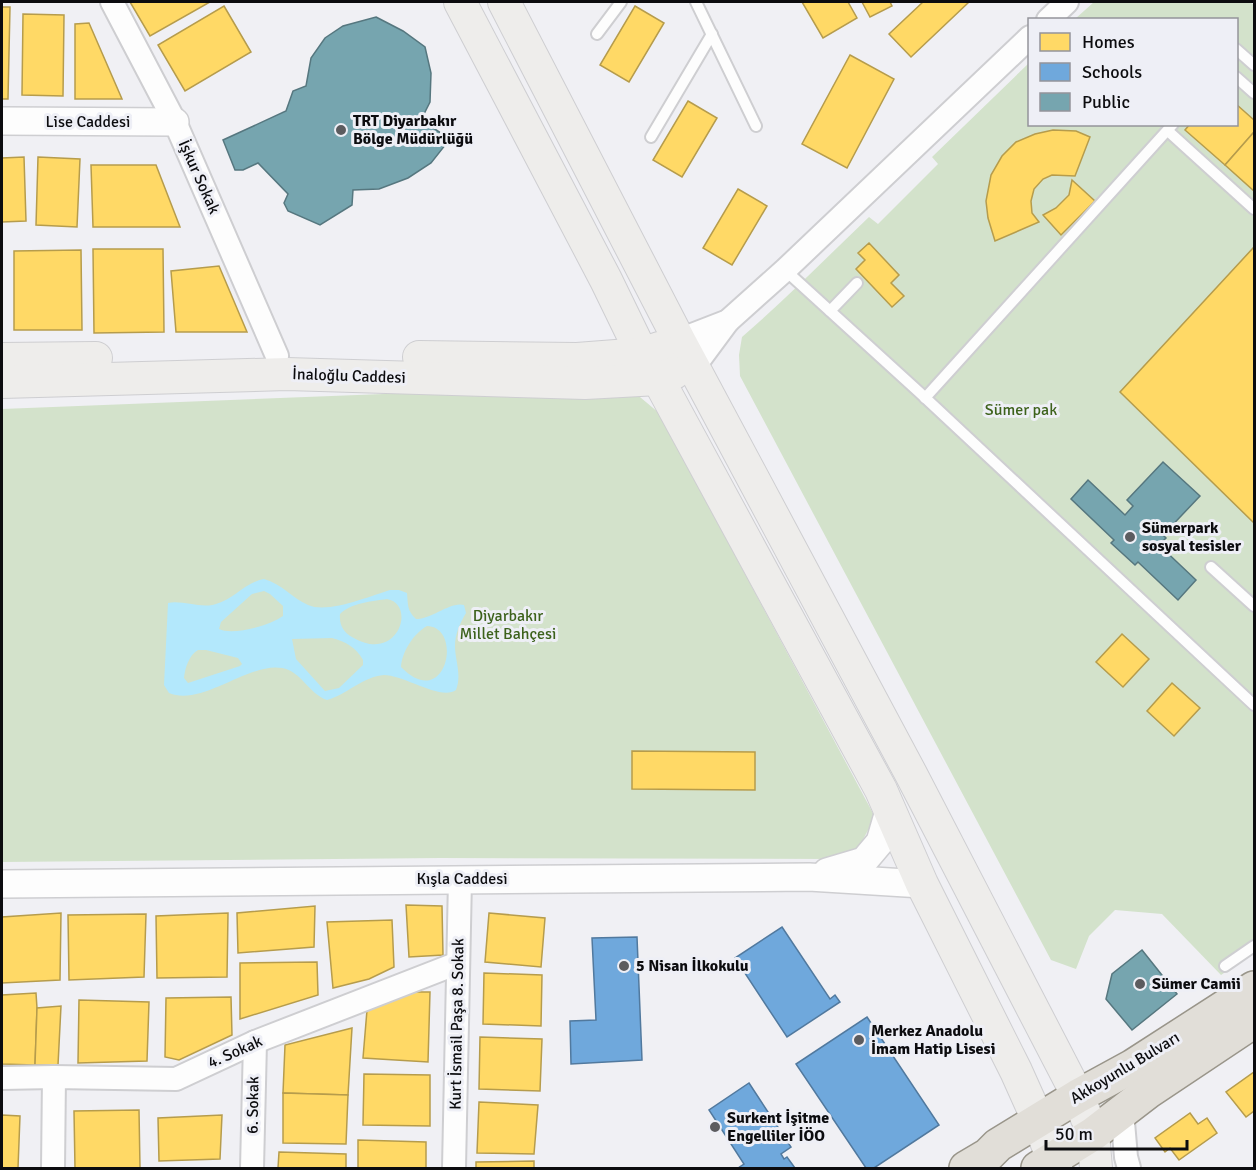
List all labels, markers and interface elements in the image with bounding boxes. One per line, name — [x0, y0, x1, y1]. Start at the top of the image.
legend — [1028, 18, 1238, 126]
text: Homes — [1082, 31, 1135, 53]
text: Schools — [1082, 61, 1142, 83]
text: Public — [1082, 91, 1130, 113]
place label: TRT Diyarbakır Bölge Müdürlüğü — [353, 111, 473, 149]
street label: Lise Caddesi — [46, 112, 130, 132]
marker: TRT Diyarbakır Bölge Müdürlüğü — [334, 123, 348, 137]
street label: İşkur Sokak — [174, 137, 224, 217]
street label: İnaloğlu Caddesi — [292, 364, 406, 388]
park label: Sümer pak — [985, 400, 1057, 420]
place label: Sümerpark sosyal tesisler — [1142, 518, 1242, 556]
marker: Sümerpark sosyal tesisler — [1123, 530, 1137, 544]
park label: Diyarbakır Millet Bahçesi — [460, 606, 556, 644]
street label: Kışla Caddesi — [416, 869, 508, 889]
street label: Kurt İsmail Paşa 8. Sokak — [446, 938, 468, 1110]
place label: 5 Nisan İlkokulu — [636, 956, 749, 976]
marker: 5 Nisan İlkokulu — [617, 959, 631, 973]
place label: Sümer Camii — [1152, 974, 1241, 994]
marker: Sümer Camii — [1133, 977, 1147, 991]
place label: Merkez Anadolu İmam Hatip Lisesi — [871, 1021, 995, 1059]
street label: Akkoyunlu Bulvarı — [1067, 1027, 1183, 1109]
street label: 4. Sokak — [205, 1031, 265, 1073]
marker: Merkez Anadolu İmam Hatip Lisesi — [852, 1033, 866, 1047]
street label: 6. Sokak — [242, 1076, 264, 1134]
place label: Surkent İşitme Engelliler İÖO — [727, 1108, 829, 1146]
scale bar — [1046, 1113, 1187, 1151]
marker: Surkent İşitme Engelliler İÖO — [708, 1120, 722, 1134]
text: 50 m — [1055, 1123, 1093, 1145]

